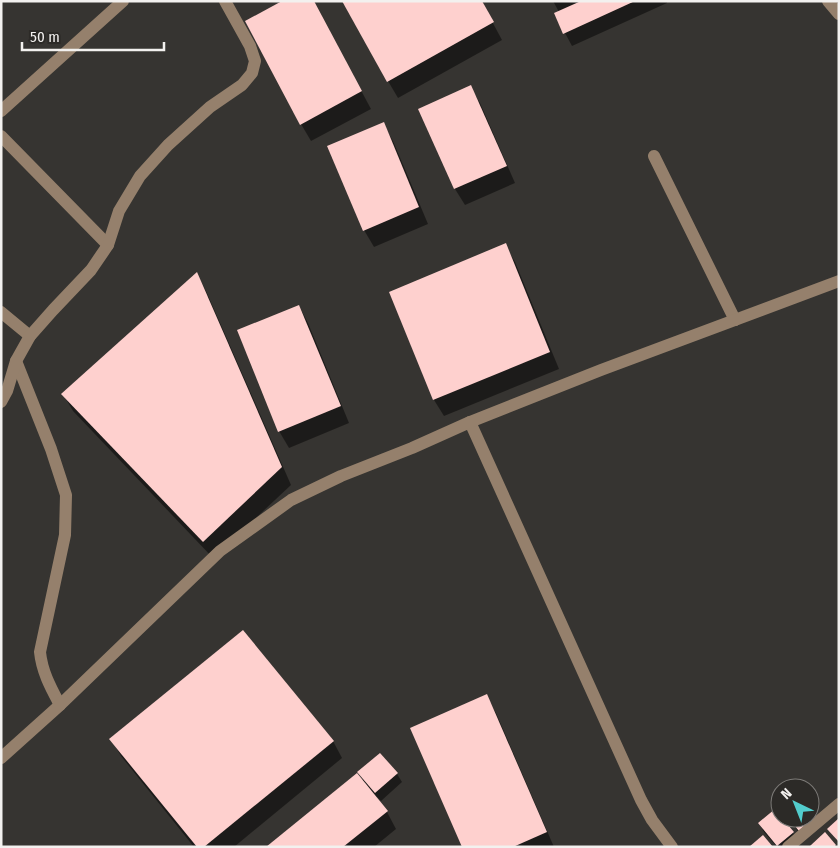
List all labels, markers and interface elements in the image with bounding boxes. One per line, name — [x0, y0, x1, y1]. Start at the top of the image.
scale bar — [22, 20, 165, 52]
text: 50 m — [30, 28, 60, 46]
north arrow — [770, 778, 820, 828]
text: N — [778, 785, 795, 803]

